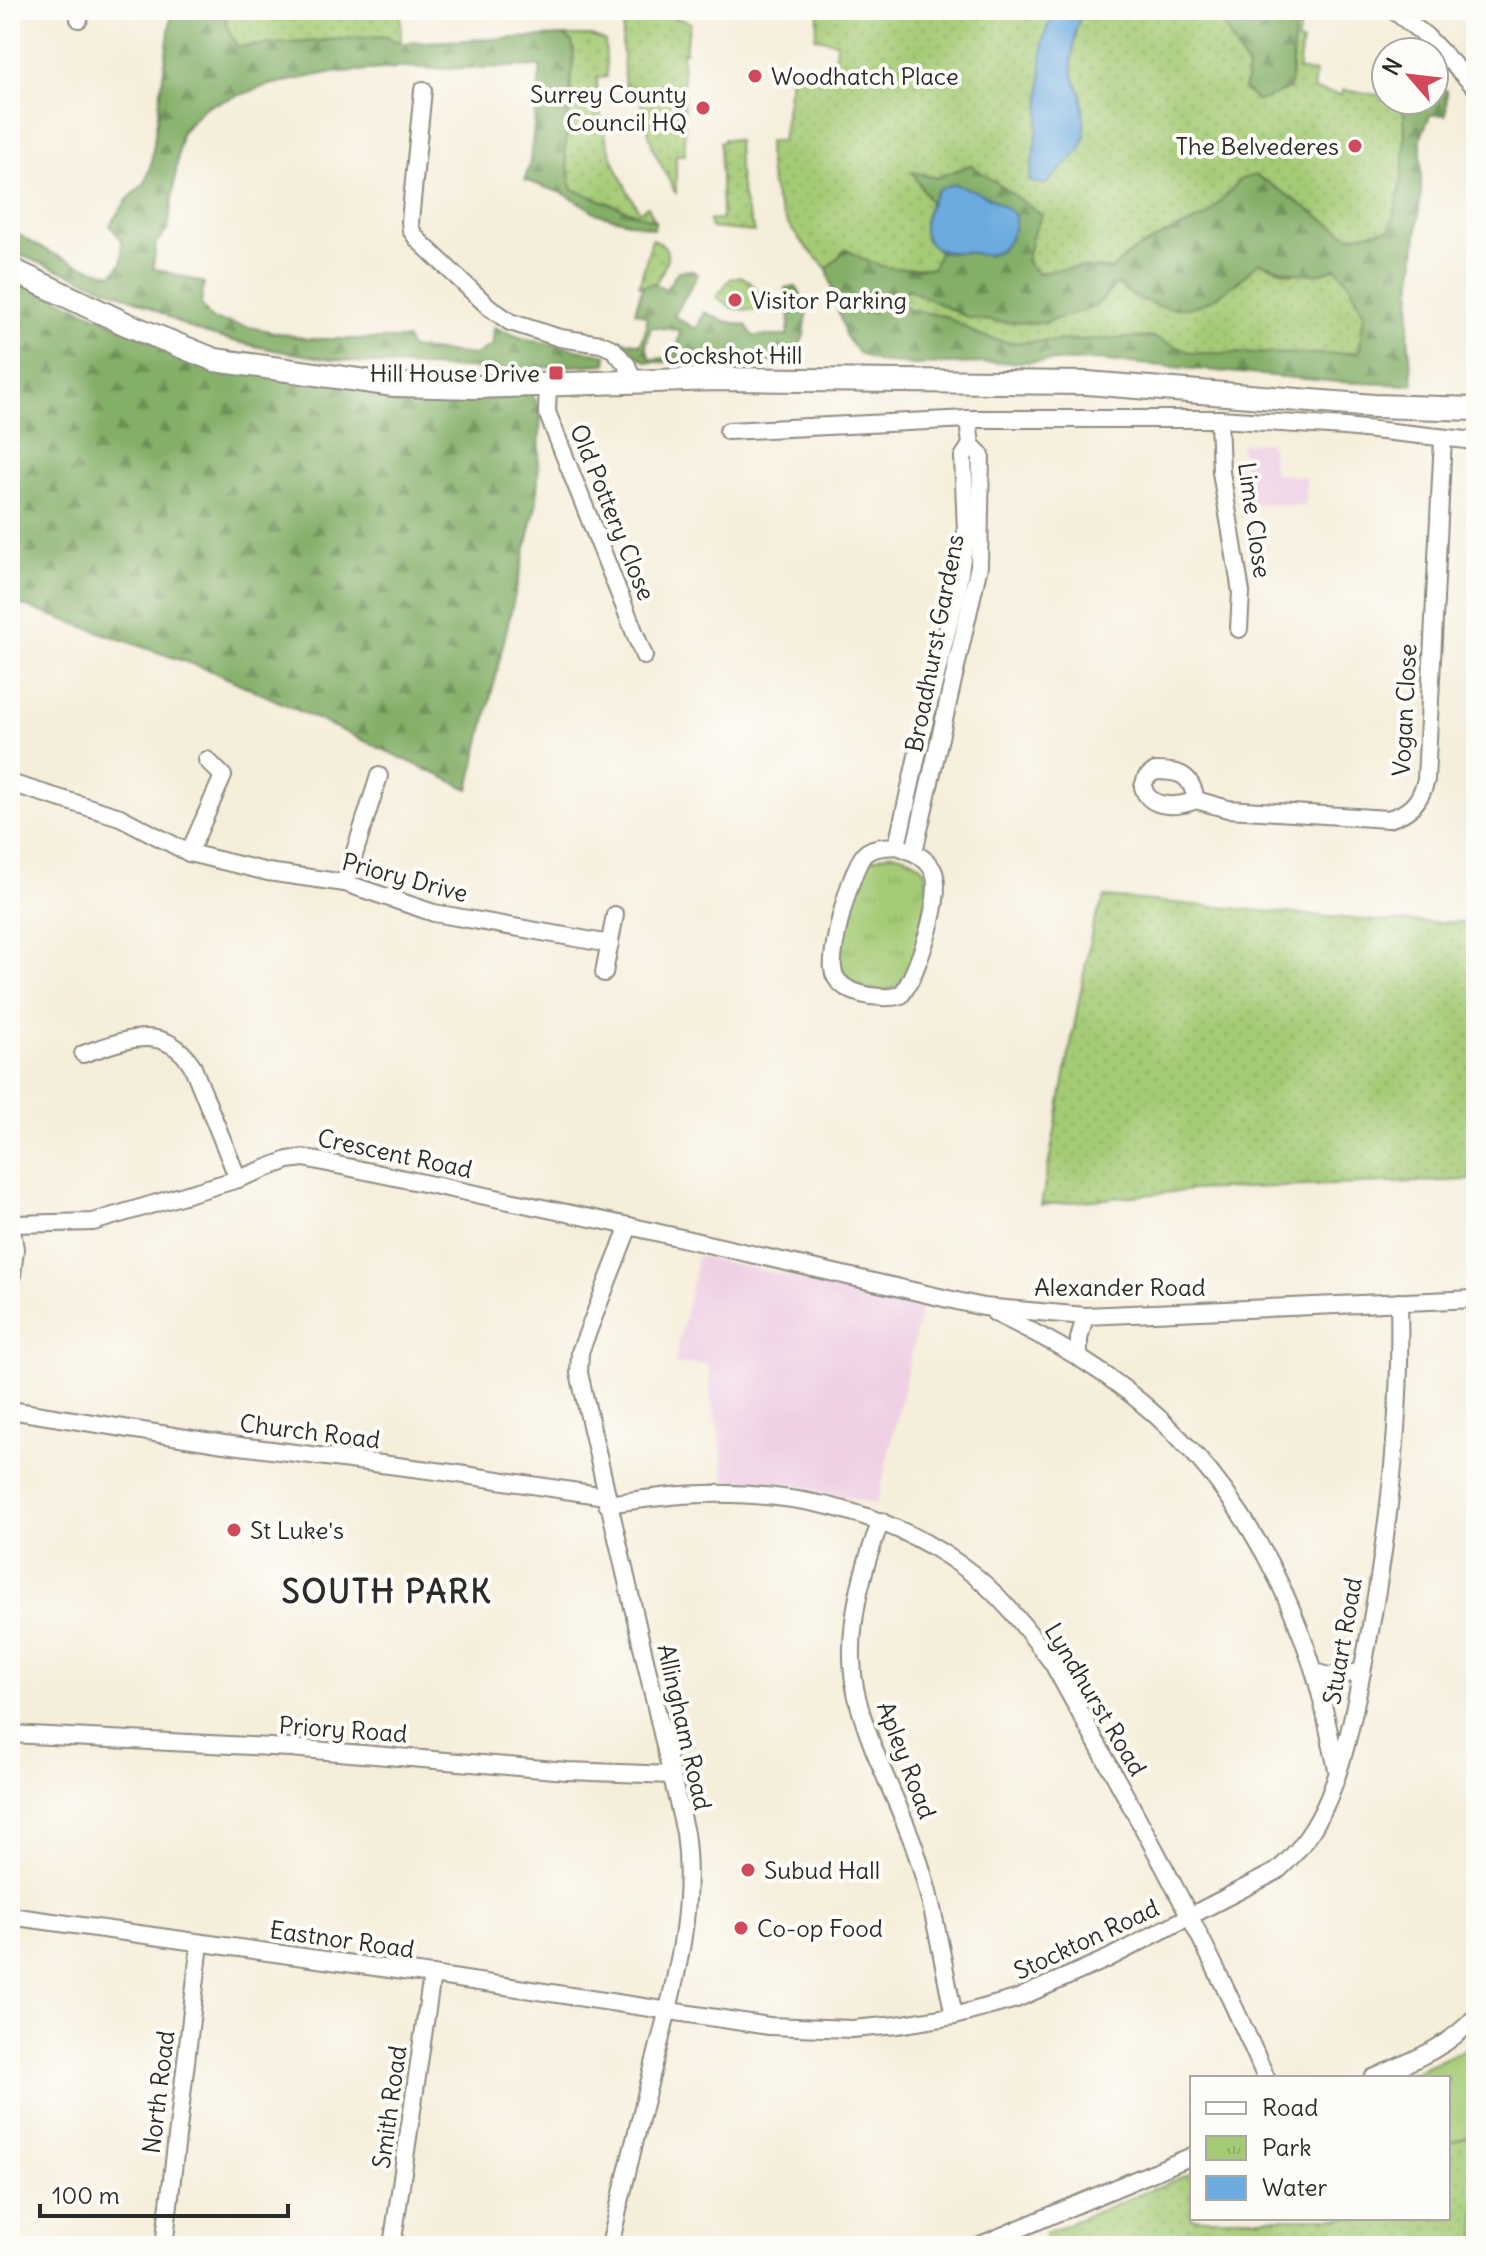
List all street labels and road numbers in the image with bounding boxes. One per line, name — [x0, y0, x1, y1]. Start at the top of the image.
street label: Cockshot Hill — [664, 340, 802, 370]
street label: Old Pottery Close — [564, 419, 662, 605]
street label: Lime Close — [1232, 460, 1278, 580]
street label: Broadhurst Gardens — [898, 532, 970, 754]
street label: Vogan Close — [1386, 643, 1422, 777]
street label: Priory Drive — [339, 846, 471, 908]
street label: Crescent Road — [315, 1122, 475, 1184]
street label: Alexander Road — [1034, 1272, 1206, 1302]
street label: Church Road — [238, 1408, 382, 1454]
street label: Stuart Road — [1316, 1575, 1368, 1707]
street label: Lyndhurst Road — [1039, 1617, 1153, 1781]
street label: Allingham Road — [651, 1641, 719, 1813]
street label: Apley Road — [871, 1697, 943, 1823]
street label: Priory Road — [278, 1710, 408, 1748]
street label: Stockton Road — [1009, 1892, 1163, 1986]
street label: Eastnor Road — [268, 1914, 416, 1964]
street label: North Road — [136, 2029, 180, 2155]
street label: Smith Road — [366, 2044, 412, 2170]

